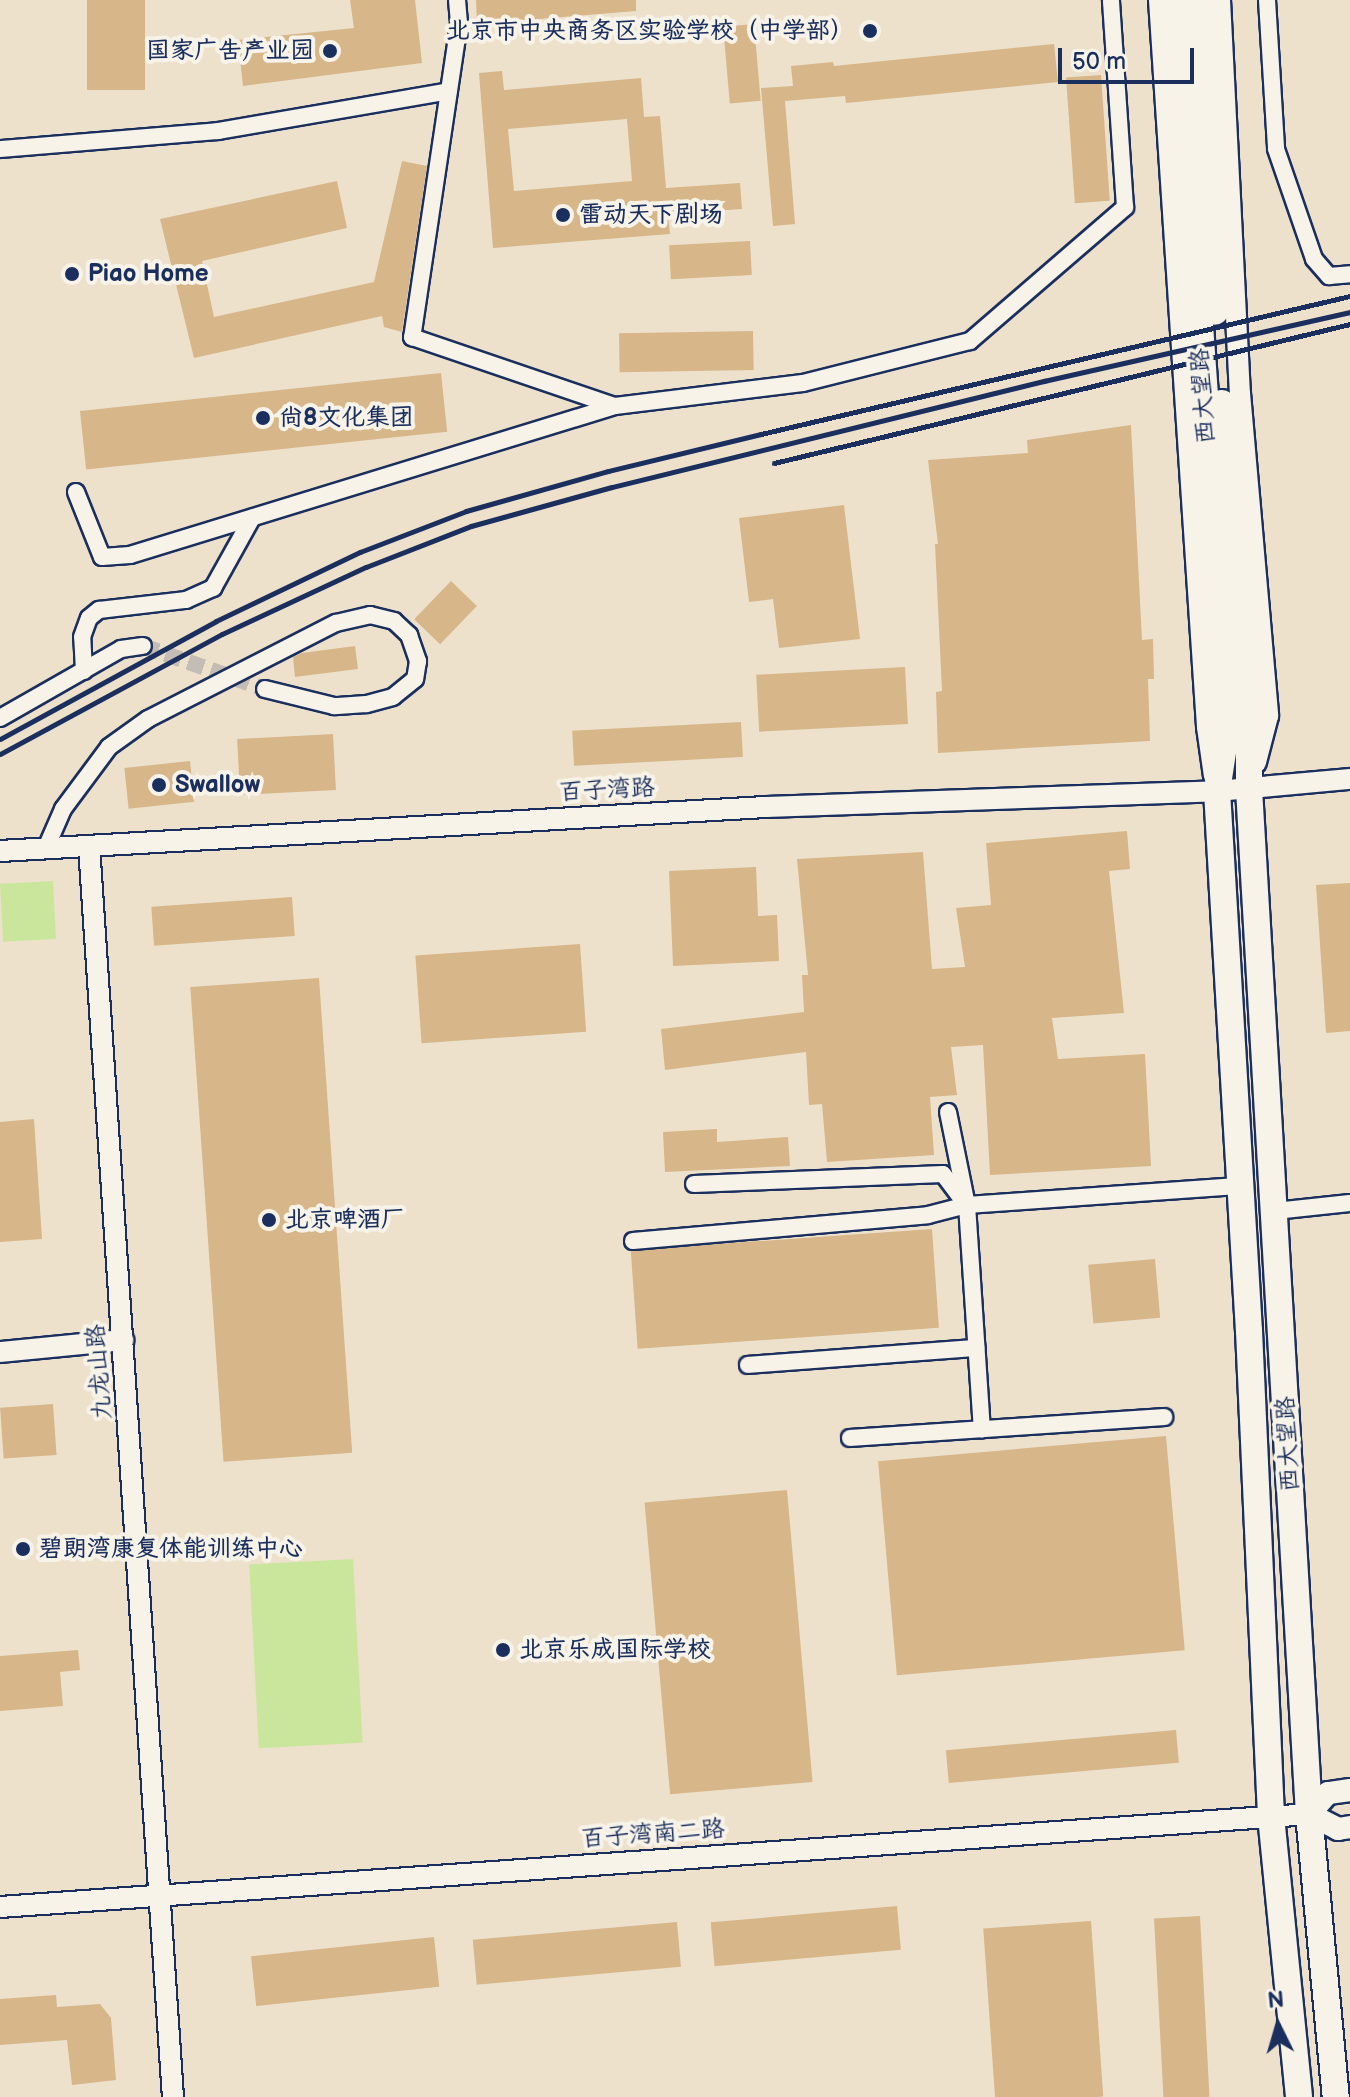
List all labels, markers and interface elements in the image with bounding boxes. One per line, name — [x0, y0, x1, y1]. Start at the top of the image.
place label: 北京市中央商务区实验学校（中学部） — [446, 17, 854, 45]
marker: 北京市中央商务区实验学校（中学部） — [861, 22, 879, 40]
scale bar — [1062, 32, 1198, 82]
place label: 国家广告产业园 — [146, 37, 314, 65]
marker: 国家广告产业园 — [321, 42, 339, 60]
text: 50 m — [1072, 47, 1126, 76]
place label: 雷动天下剧场 — [579, 201, 723, 229]
marker: 雷动天下剧场 — [554, 206, 572, 224]
place label: Piao Home — [88, 260, 209, 288]
marker: Piao Home — [63, 265, 81, 283]
street label: 西大望路 — [1185, 347, 1221, 445]
place label: 尚8文化集团 — [279, 404, 413, 432]
marker: 尚8文化集团 — [254, 409, 272, 427]
place label: Swallow — [175, 771, 260, 799]
street label: 百子湾路 — [558, 773, 656, 807]
marker: Swallow — [150, 776, 168, 794]
place label: 北京啤酒厂 — [285, 1206, 405, 1234]
marker: 北京啤酒厂 — [260, 1211, 278, 1229]
street label: 九龙山路 — [81, 1323, 117, 1421]
street label: 西大望路 — [1271, 1395, 1305, 1493]
place label: 碧朗湾康复体能训练中心 — [39, 1535, 303, 1563]
marker: 碧朗湾康复体能训练中心 — [14, 1540, 32, 1558]
place label: 北京乐成国际学校 — [519, 1636, 711, 1664]
marker: 北京乐成国际学校 — [494, 1641, 512, 1659]
street label: 百子湾南二路 — [580, 1815, 726, 1853]
north arrow — [1238, 1985, 1318, 2065]
text: N — [1266, 1986, 1285, 2015]

